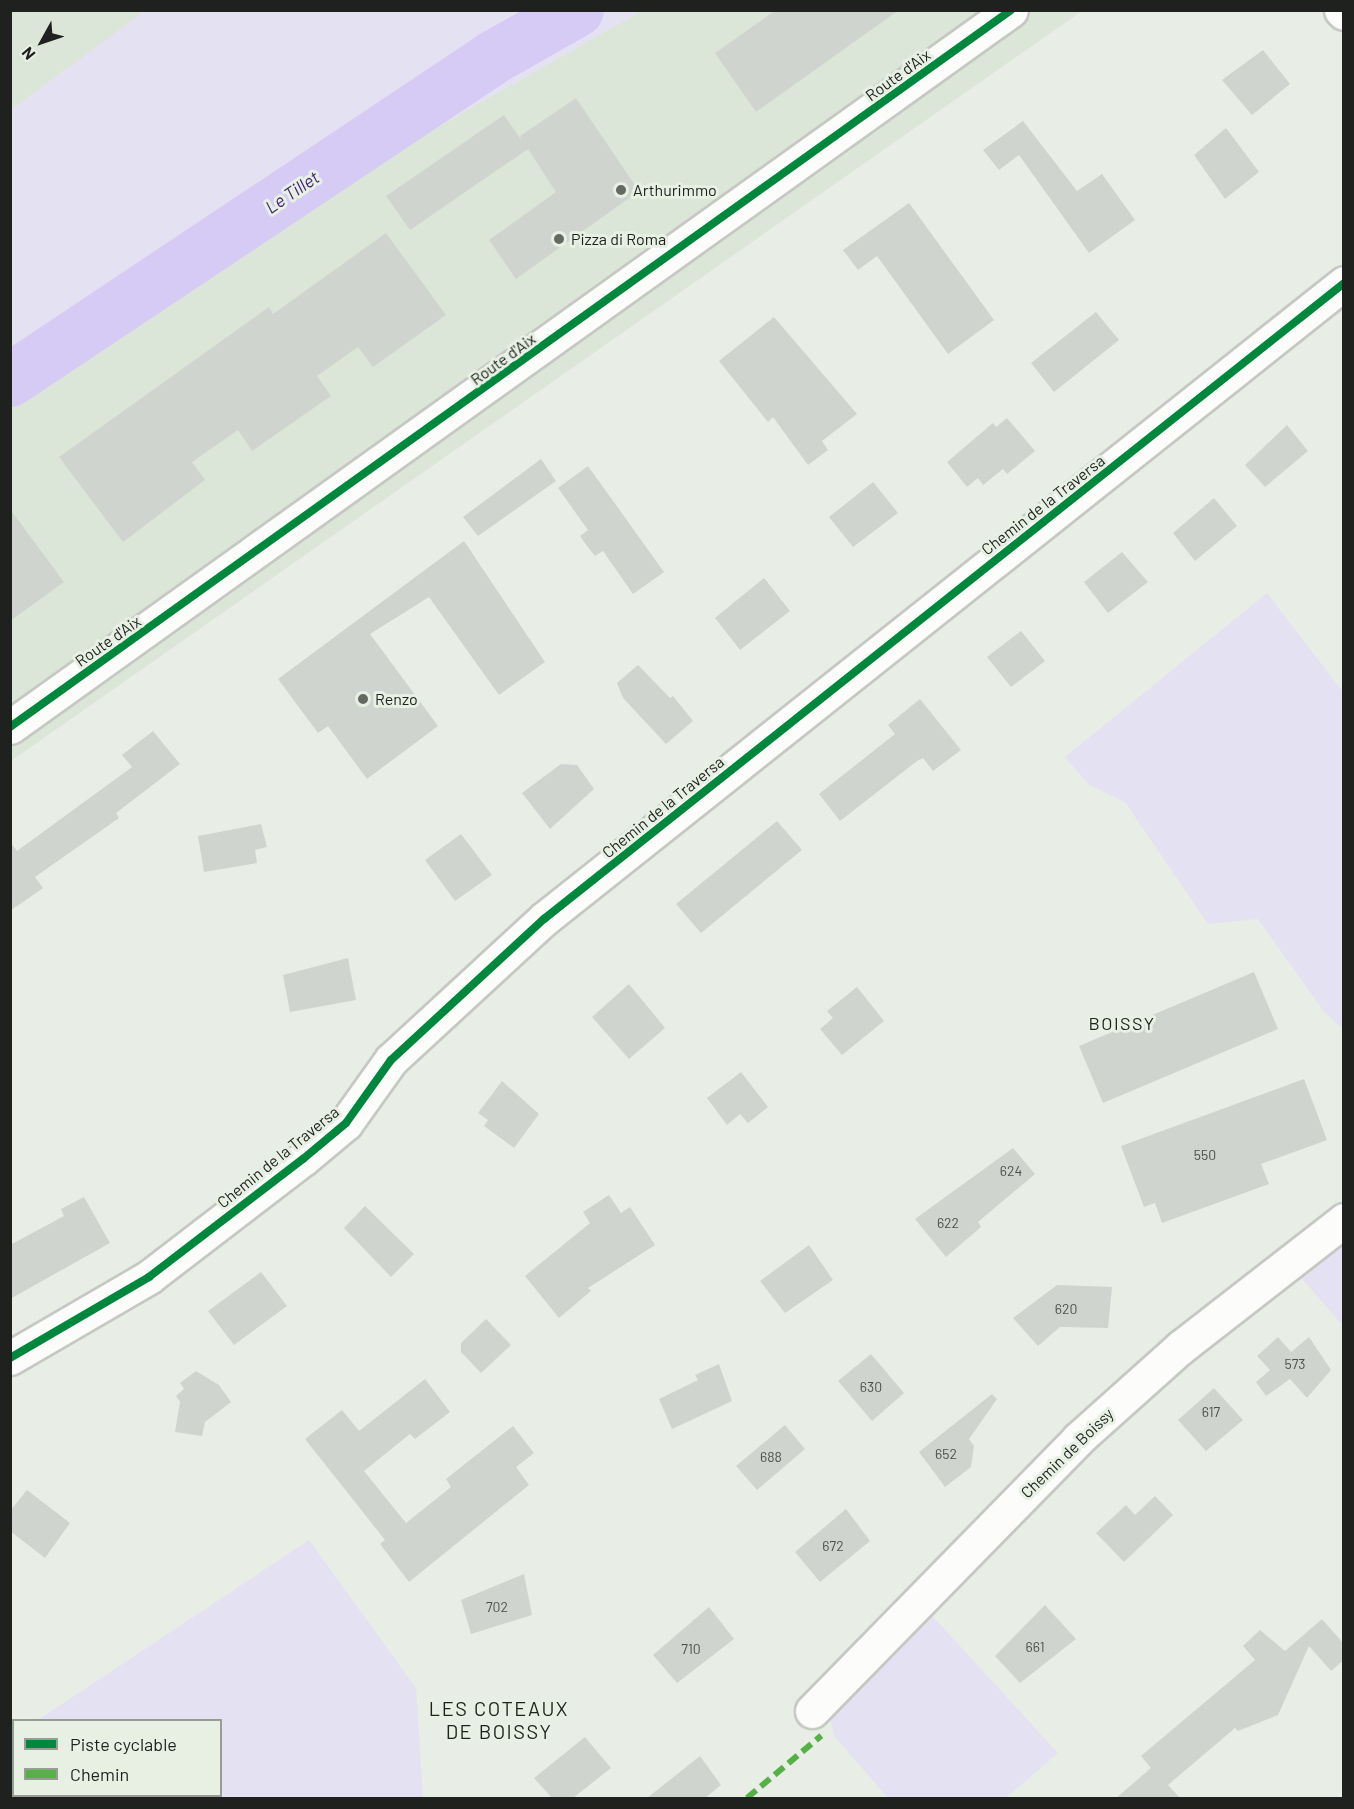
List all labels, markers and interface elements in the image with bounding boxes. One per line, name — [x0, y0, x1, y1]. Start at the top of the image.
north arrow — [12, 12, 72, 72]
text: N — [17, 44, 39, 64]
street label: Route d'Aix — [862, 45, 934, 105]
water label: Le Tillet — [261, 166, 323, 218]
place label: Arthurimmo — [633, 180, 717, 200]
marker: Arthurimmo — [614, 183, 628, 197]
place label: Pizza di Roma — [571, 229, 666, 249]
marker: Pizza di Roma — [552, 232, 566, 246]
street label: Route d'Aix — [467, 329, 539, 389]
street label: Chemin de la Traversa — [978, 451, 1108, 559]
street label: Route d'Aix — [72, 611, 144, 671]
place label: Renzo — [375, 689, 418, 709]
marker: Renzo — [356, 692, 370, 706]
street label: Chemin de la Traversa — [598, 752, 728, 862]
district label: BOISSY — [1088, 1012, 1156, 1034]
street label: Chemin de la Traversa — [213, 1102, 343, 1212]
house number: 550 — [1194, 1147, 1216, 1163]
house number: 624 — [1000, 1163, 1022, 1179]
house number: 622 — [937, 1215, 959, 1231]
house number: 620 — [1055, 1301, 1077, 1317]
house number: 573 — [1284, 1356, 1306, 1372]
house number: 630 — [860, 1379, 882, 1395]
street label: Chemin de Boissy — [1017, 1404, 1117, 1502]
house number: 617 — [1202, 1404, 1220, 1420]
house number: 652 — [935, 1446, 957, 1462]
house number: 688 — [760, 1449, 782, 1465]
house number: 672 — [822, 1538, 844, 1554]
house number: 702 — [486, 1599, 508, 1615]
house number: 661 — [1025, 1639, 1045, 1655]
house number: 710 — [681, 1641, 701, 1657]
district label: LES COTEAUX DE BOISSY — [429, 1696, 569, 1743]
legend — [12, 1719, 222, 1797]
text: Piste cyclable — [70, 1733, 177, 1755]
text: Chemin — [70, 1763, 129, 1785]

